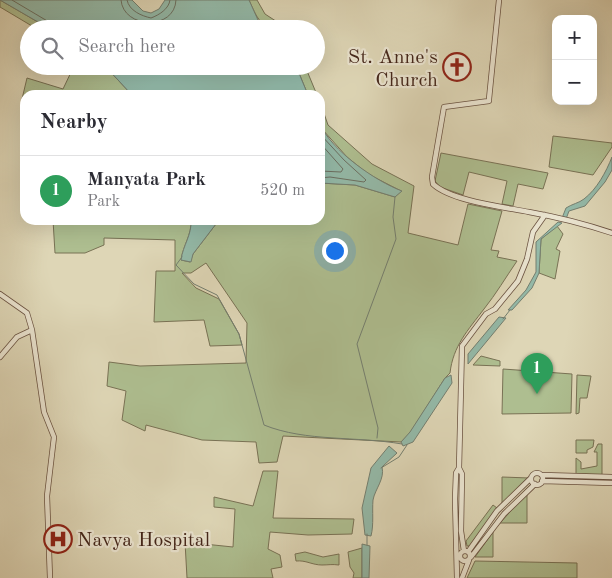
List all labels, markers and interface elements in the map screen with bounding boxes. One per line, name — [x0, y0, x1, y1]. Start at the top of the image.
map controls — [552, 15, 597, 105]
button: + — [552, 15, 597, 60]
search box — [20, 20, 325, 75]
icon: search — [38, 34, 66, 62]
text: Search here — [78, 38, 175, 57]
place label: St. Anne's Church — [348, 48, 438, 91]
church icon: St. Anne's Church — [442, 52, 472, 82]
button: − — [552, 60, 597, 105]
text: Nearby — [40, 112, 108, 133]
text: Manyata Park — [87, 171, 206, 190]
text: 1 — [51, 183, 61, 199]
text: 520 m — [260, 183, 305, 199]
text: Park — [87, 194, 120, 210]
your location — [322, 238, 348, 264]
pin: 1 — [521, 353, 553, 394]
hospital icon: Navya Hospital — [43, 524, 73, 554]
place label: Navya Hospital — [77, 531, 210, 551]

